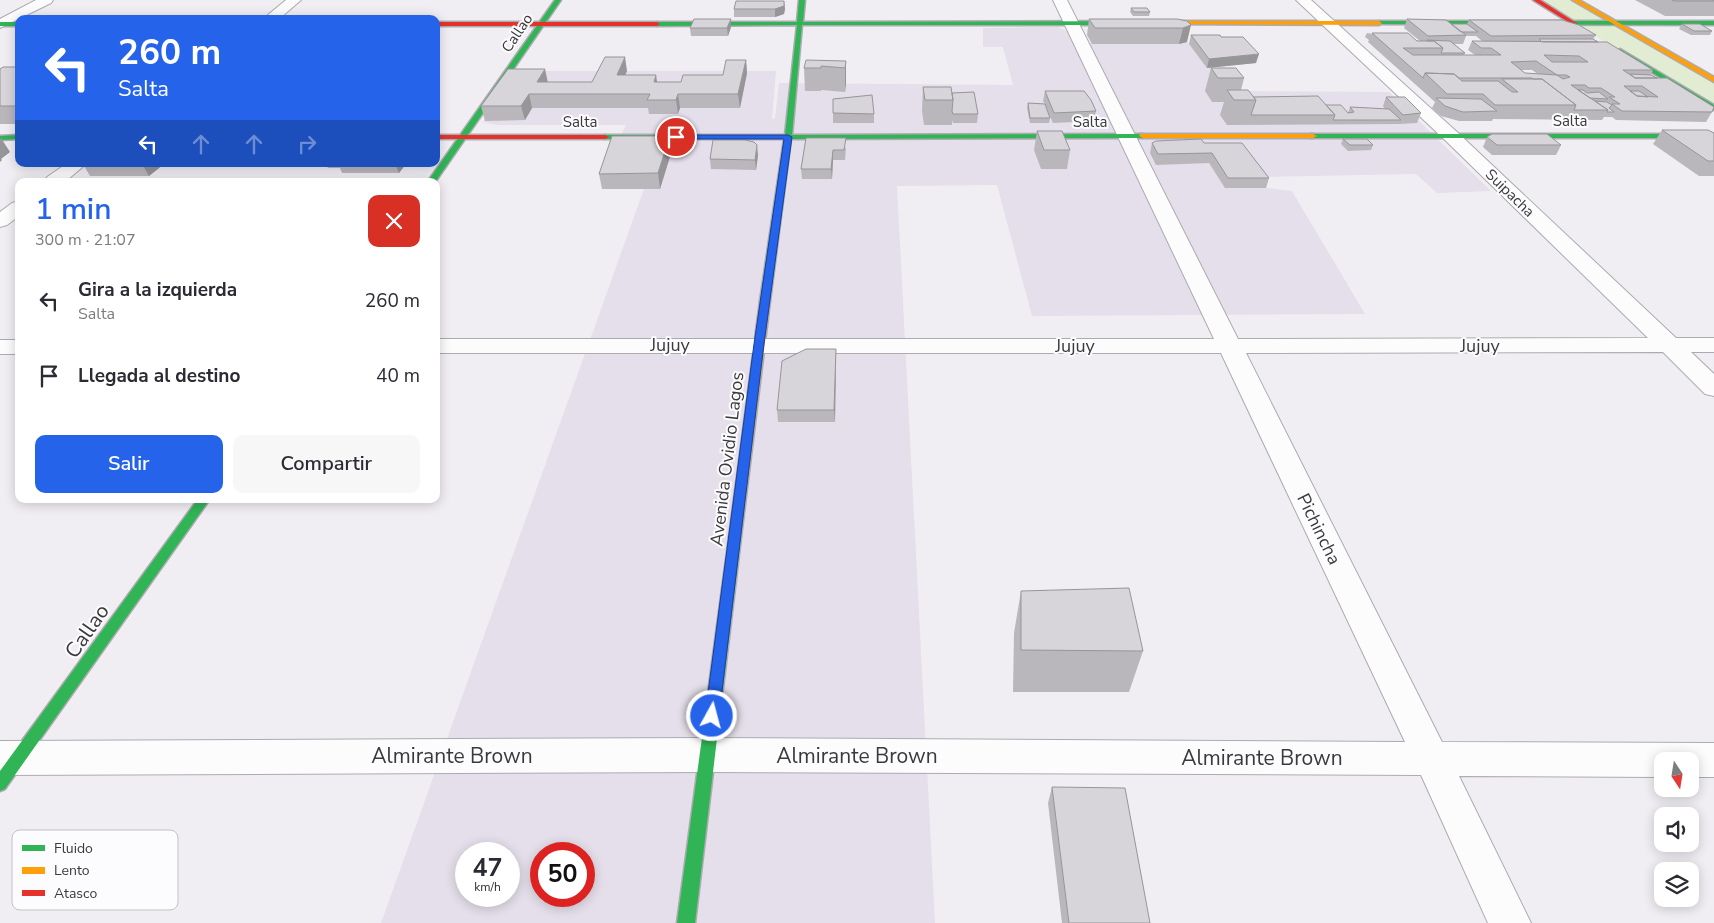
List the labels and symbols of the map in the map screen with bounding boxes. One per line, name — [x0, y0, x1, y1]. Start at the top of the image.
street label: Callao — [497, 10, 537, 56]
street label: Salta — [1553, 111, 1587, 131]
street label: Salta — [563, 112, 597, 132]
street label: Salta — [1073, 112, 1107, 132]
pin — [655, 116, 697, 158]
street label: Suipacha — [1481, 165, 1539, 221]
street label: Jujuy — [649, 333, 691, 357]
street label: Jujuy — [1054, 334, 1096, 358]
street label: Jujuy — [1459, 334, 1501, 358]
street label: Avenida Ovidio Lagos — [704, 370, 750, 548]
street label: Pichincha — [1291, 489, 1347, 569]
street label: Callao — [58, 598, 116, 664]
position arrow — [685, 689, 737, 741]
street label: Almirante Brown — [371, 742, 533, 770]
street label: Almirante Brown — [776, 742, 938, 770]
street label: Almirante Brown — [1181, 744, 1343, 772]
north arrow — [1654, 752, 1699, 798]
legend — [12, 830, 178, 910]
text: Fluido — [54, 839, 93, 858]
speed limit sign: 50 — [530, 842, 595, 907]
text: Lento — [54, 861, 90, 880]
text: Atasco — [54, 884, 97, 903]

